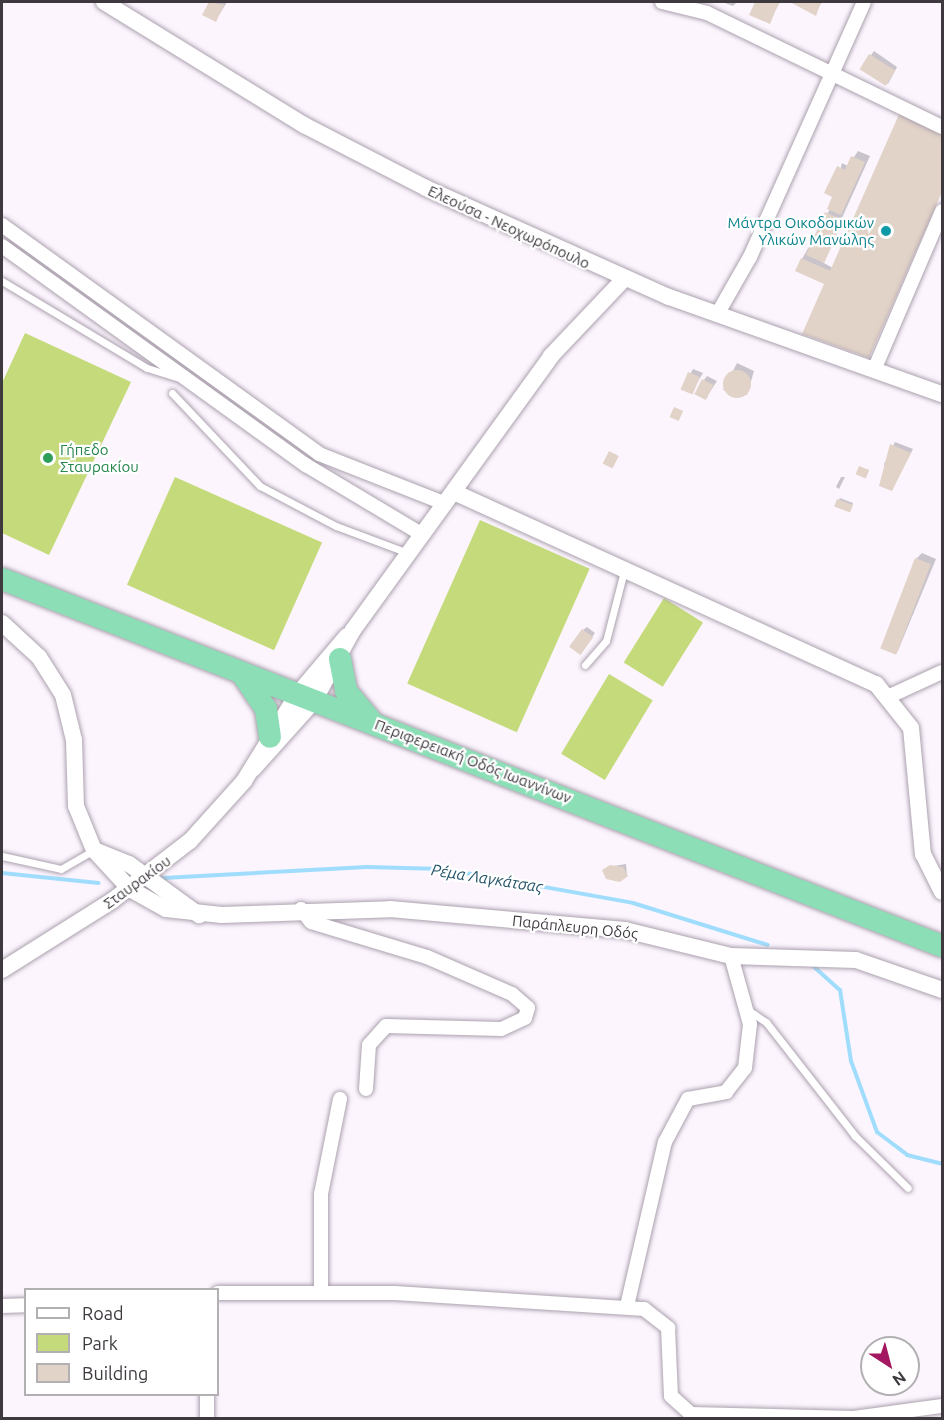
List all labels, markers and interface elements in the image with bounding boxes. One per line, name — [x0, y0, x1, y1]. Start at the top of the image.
street label: Ελεούσα - Νεοχωρόπουλο — [425, 182, 593, 272]
place label: Μάντρα Οικοδομικών Υλικών Μανώλης — [727, 213, 874, 248]
marker: Μάντρα Οικοδομικών Υλικών Μανώλης — [879, 224, 893, 238]
place label: Γήπεδο Σταυρακίου — [60, 440, 139, 475]
marker: Γήπεδο Σταυρακίου — [41, 451, 55, 465]
street label: Περιφερειακή Οδός Ιωαννίνων — [372, 715, 574, 807]
street label: Σταυρακίου — [100, 852, 174, 912]
water label: Ρέμα Λαγκάτσας — [430, 860, 544, 896]
street label: Παράπλευρη Οδός — [511, 911, 639, 943]
legend — [24, 1288, 219, 1396]
text: Road — [82, 1303, 124, 1323]
text: Park — [82, 1333, 118, 1353]
north arrow — [860, 1336, 920, 1396]
text: Building — [82, 1363, 148, 1383]
text: N — [889, 1368, 910, 1390]

